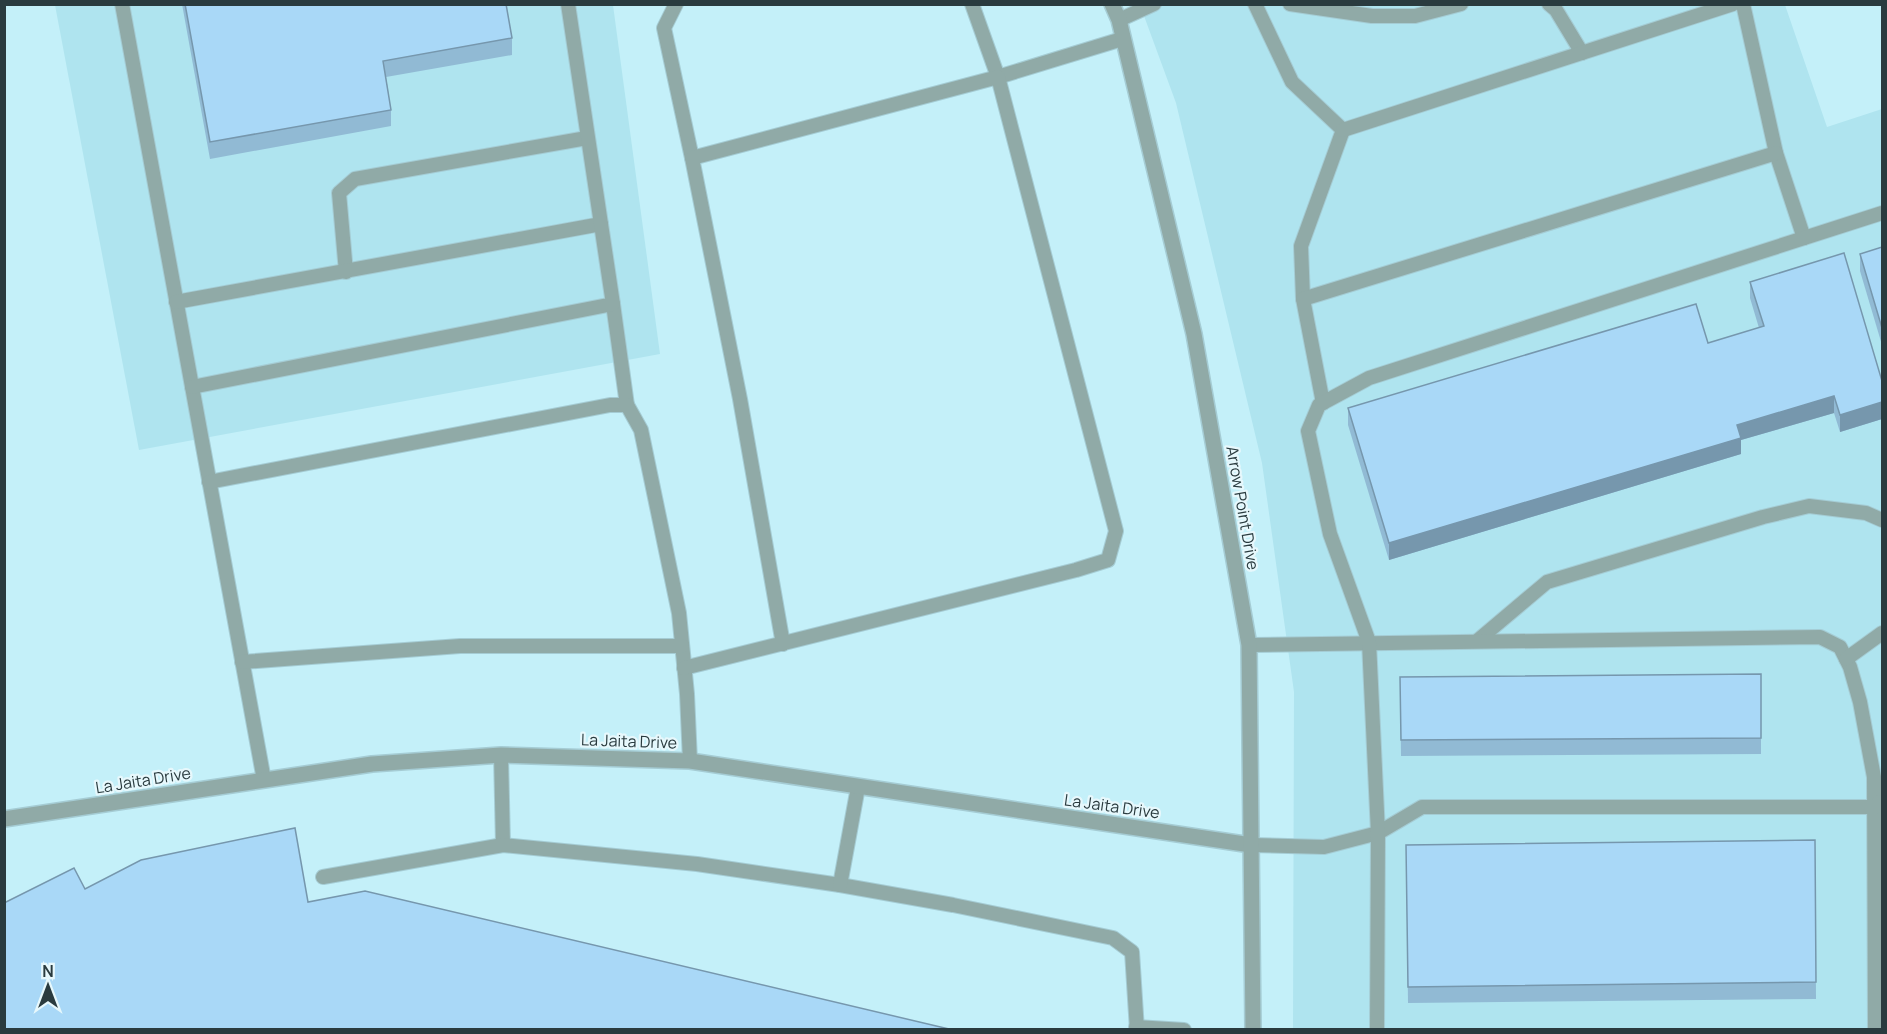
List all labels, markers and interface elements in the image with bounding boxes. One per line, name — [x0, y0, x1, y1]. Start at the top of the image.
street label: Arrow Point Drive — [1221, 444, 1265, 572]
street label: La Jaita Drive — [581, 728, 677, 754]
street label: La Jaita Drive — [94, 762, 192, 798]
street label: La Jaita Drive — [1063, 788, 1161, 824]
north arrow — [18, 956, 78, 1016]
text: N — [42, 960, 54, 982]

